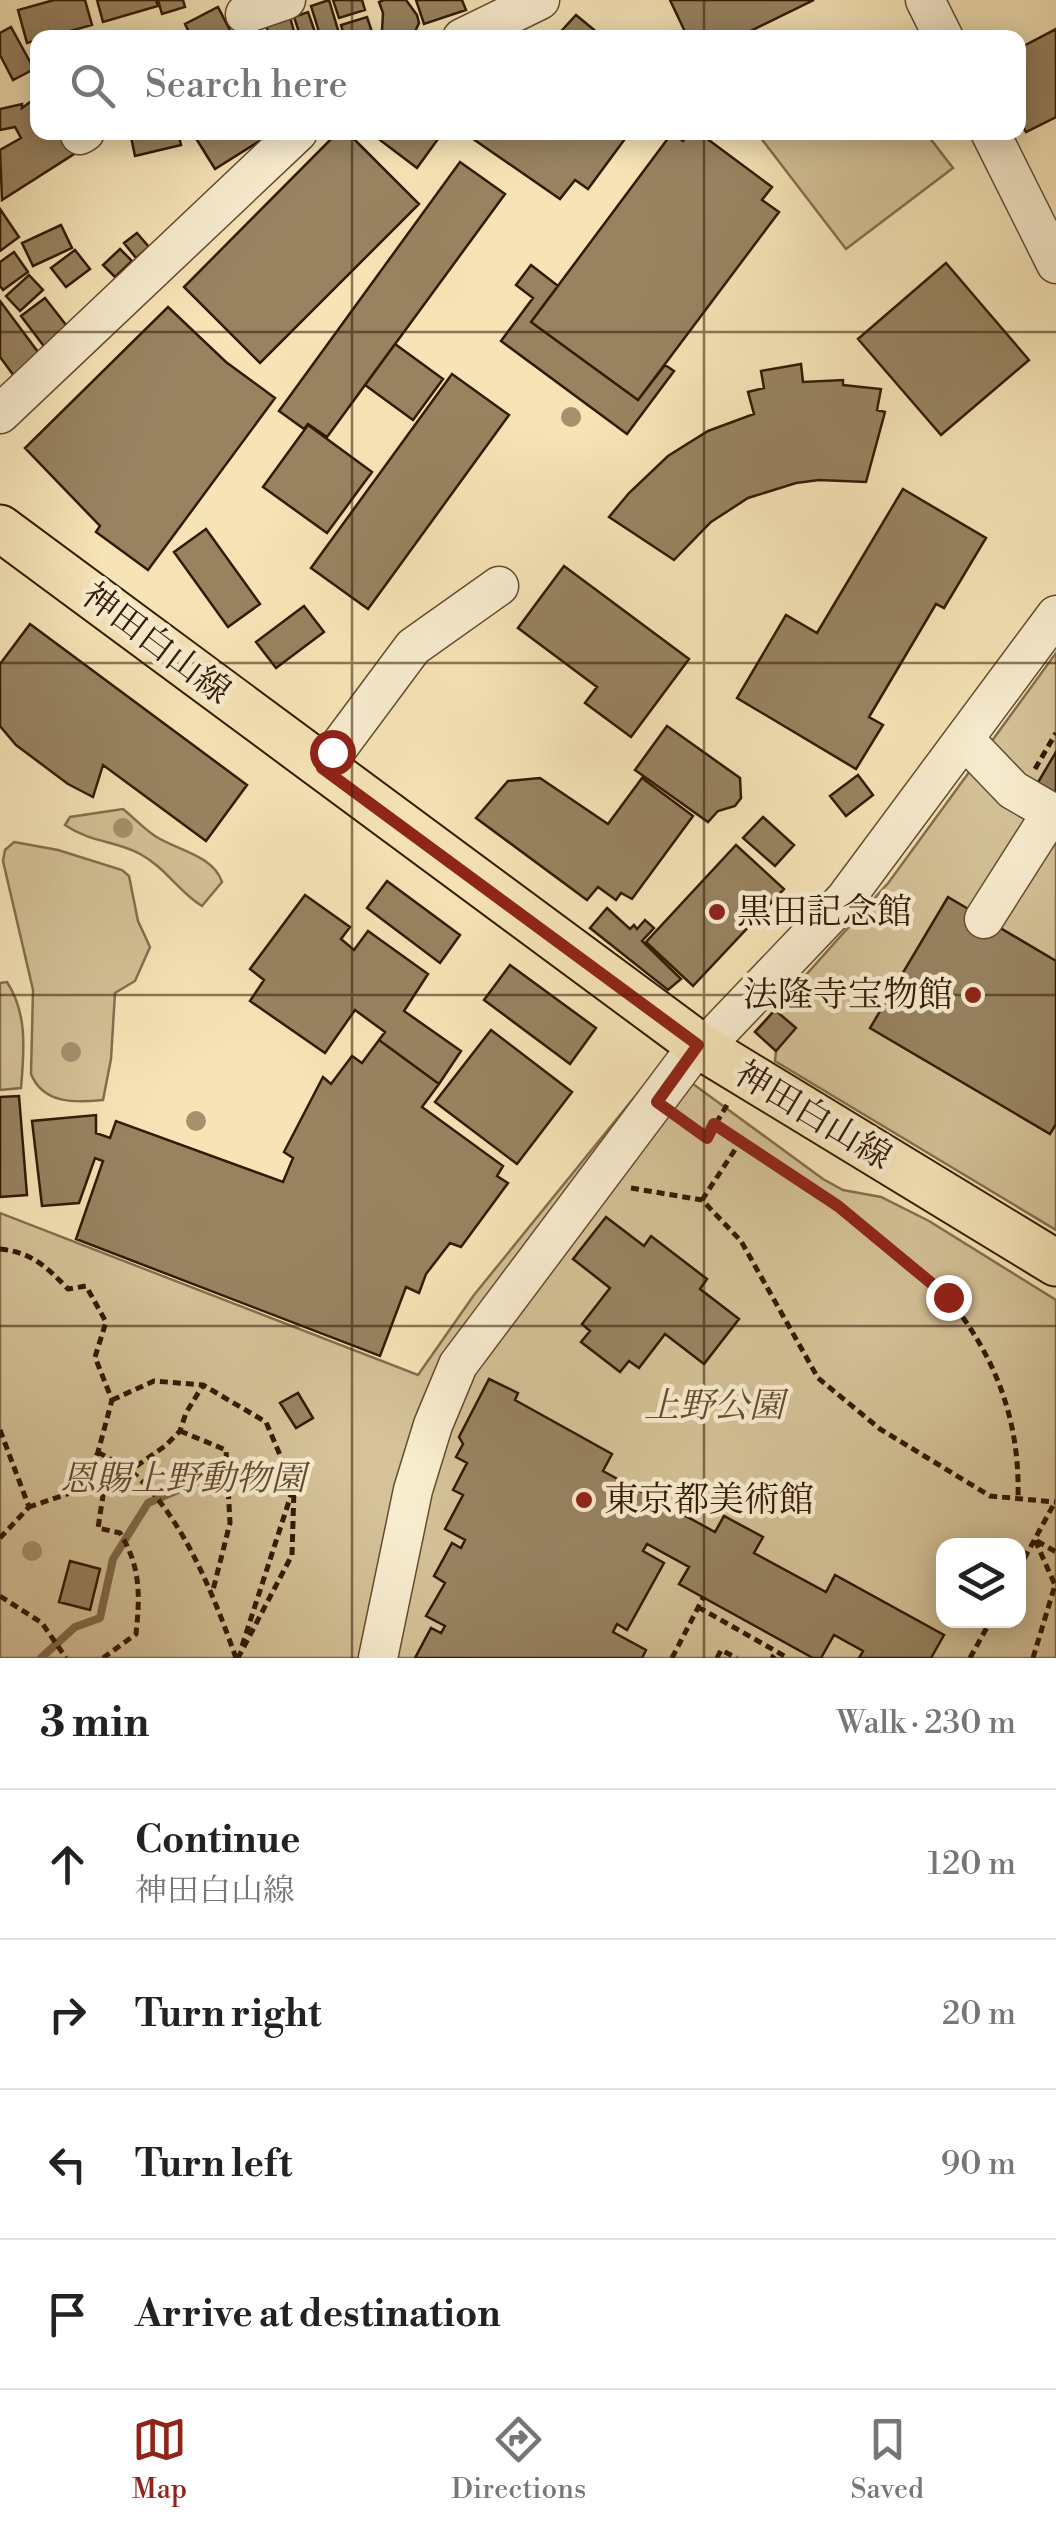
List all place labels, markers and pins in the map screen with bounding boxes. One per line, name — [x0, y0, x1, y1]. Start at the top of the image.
place label: 黒田記念館 — [737, 891, 912, 934]
marker: 黒田記念館 — [706, 901, 728, 923]
place label: 法隆寺宝物館 — [743, 974, 953, 1017]
marker: 法隆寺宝物館 — [962, 984, 984, 1006]
place label: 東京都美術館 — [604, 1479, 814, 1522]
marker: 東京都美術館 — [573, 1489, 595, 1511]

